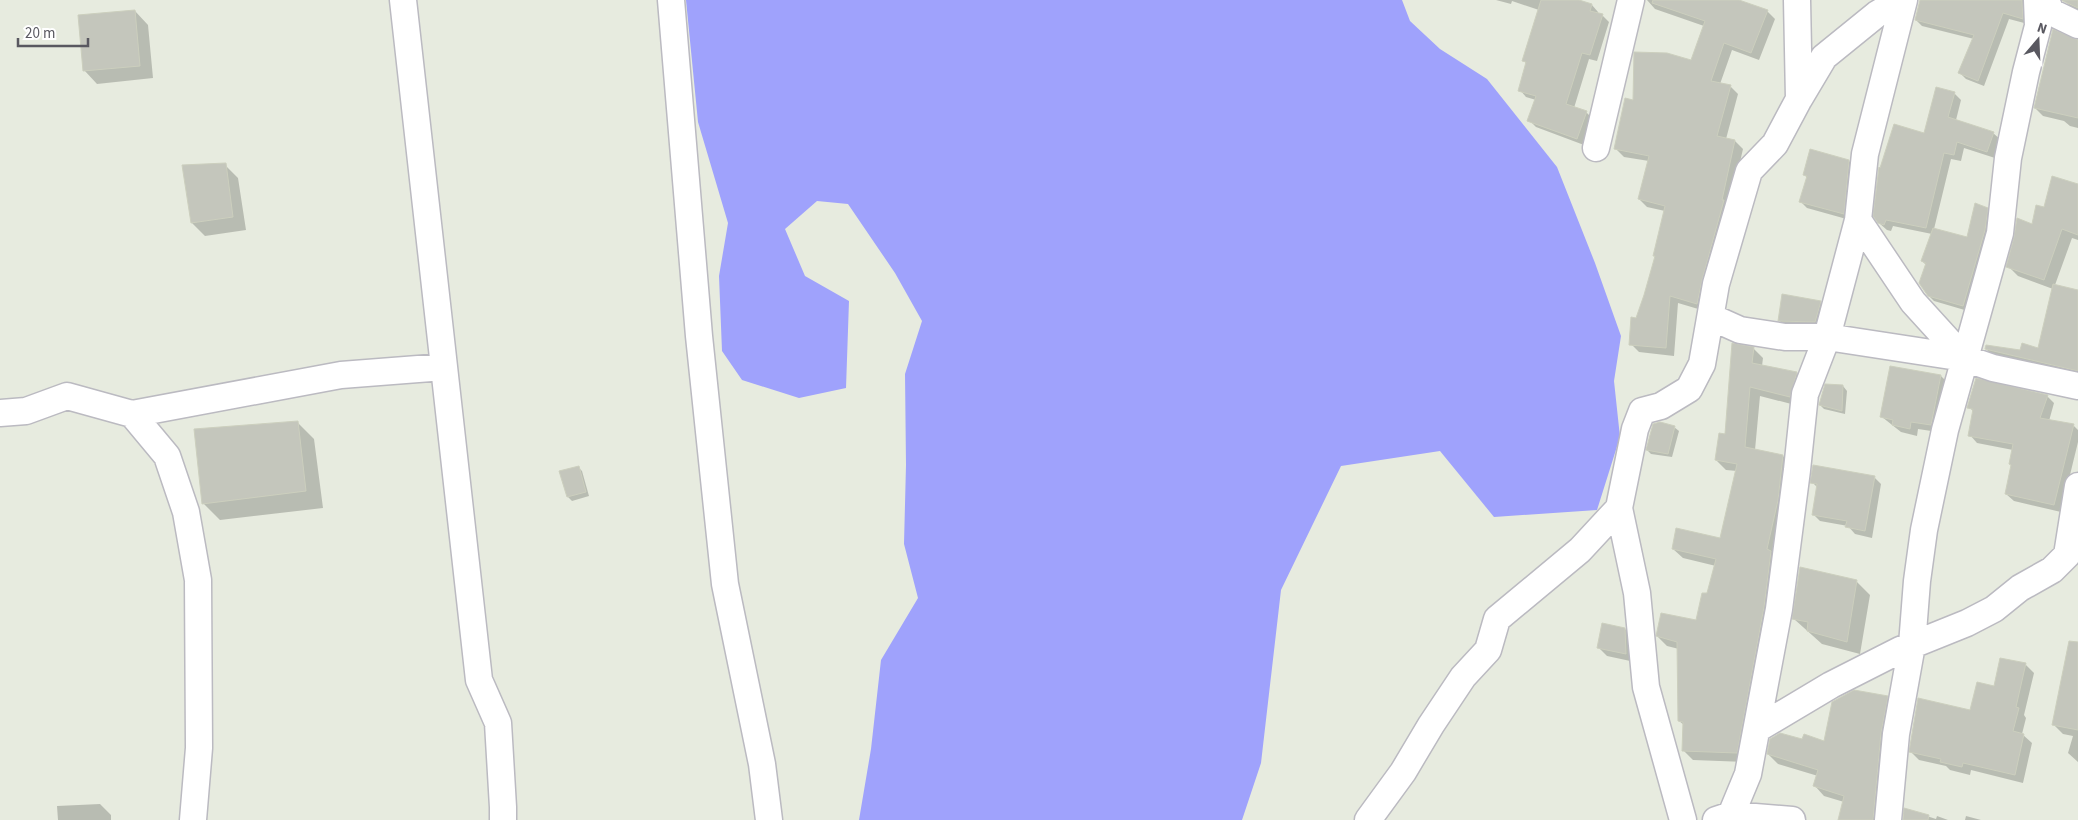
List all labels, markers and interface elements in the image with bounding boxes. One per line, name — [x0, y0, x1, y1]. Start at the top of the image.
scale bar — [18, 15, 88, 47]
north arrow — [2013, 15, 2063, 65]
text: N — [2034, 18, 2050, 40]
text: 20 m — [25, 23, 55, 44]

